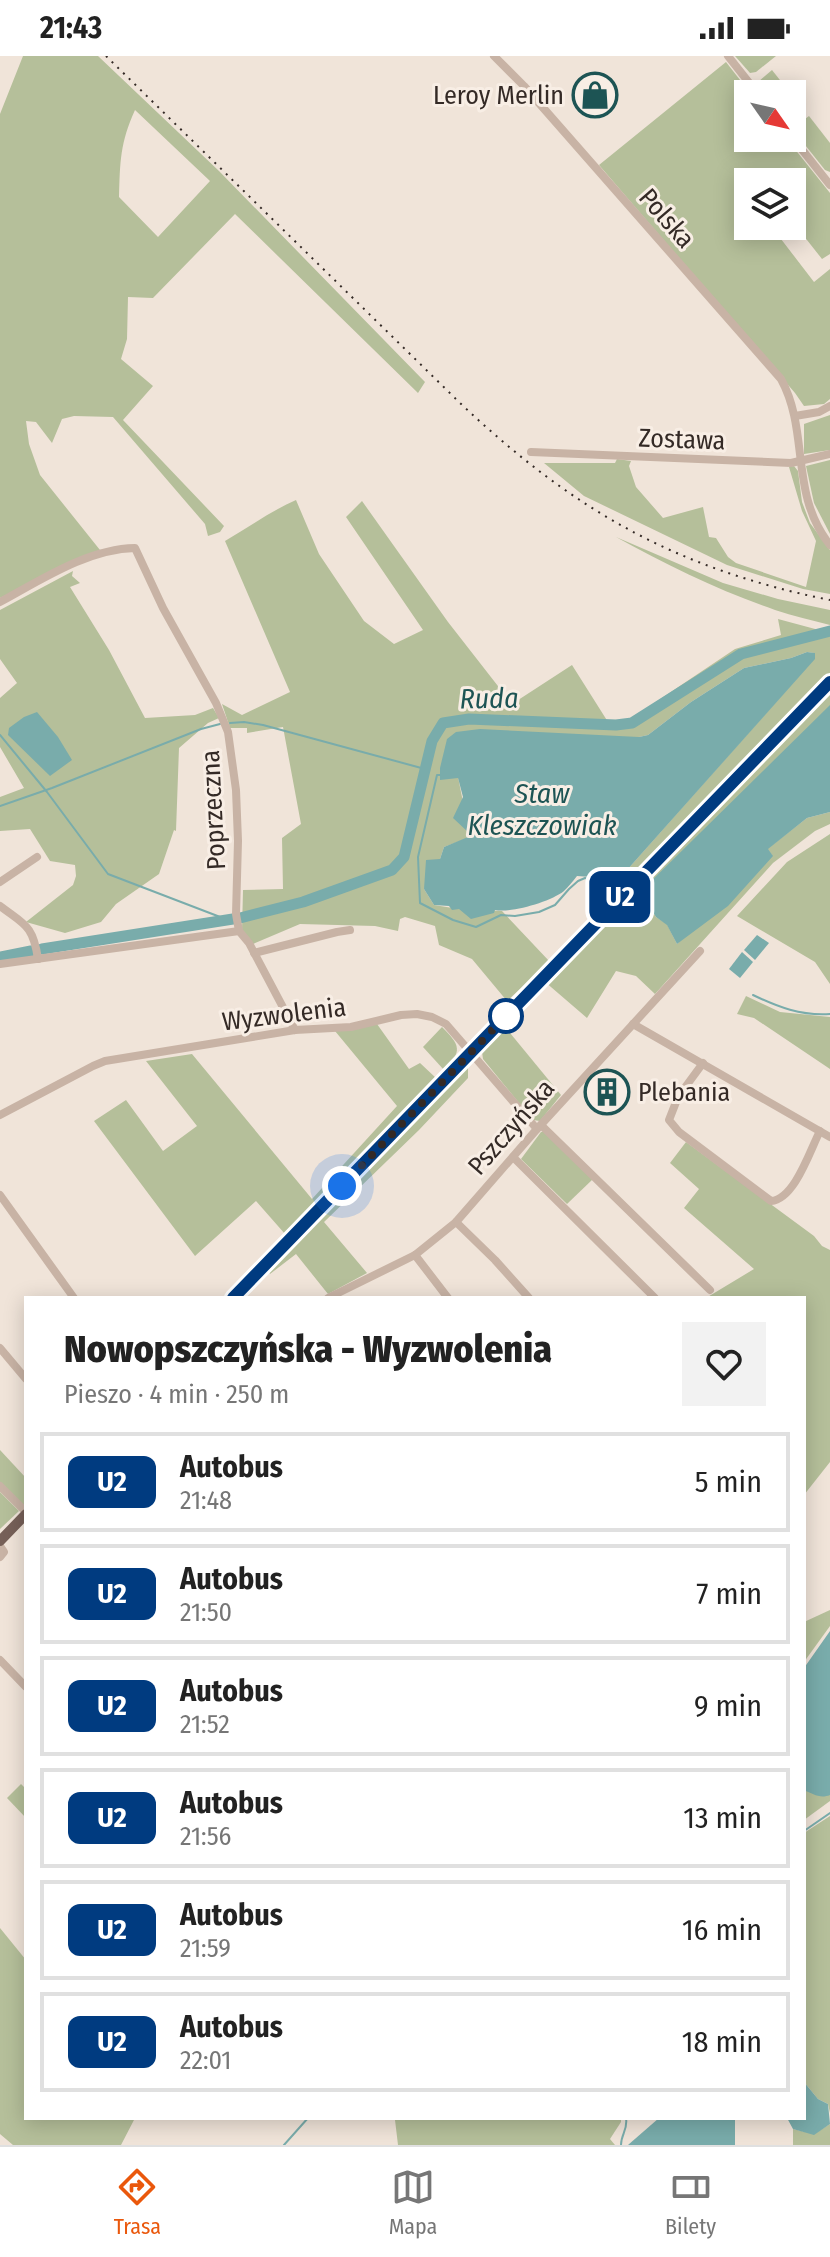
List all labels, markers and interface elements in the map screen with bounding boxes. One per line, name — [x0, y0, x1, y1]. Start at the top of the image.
text: 21:43 — [40, 10, 102, 46]
shop icon: Leroy Merlin — [571, 71, 619, 119]
place label: Leroy Merlin — [433, 80, 564, 111]
north arrow — [734, 80, 806, 152]
map controls — [734, 80, 806, 240]
button: layers — [734, 168, 806, 240]
street label: Polska — [632, 182, 701, 255]
street label: Zostawa — [638, 422, 726, 457]
water label: Ruda — [459, 681, 519, 716]
street label: Poprzeczna — [195, 749, 232, 871]
water label: Staw Kleszczowiak — [468, 777, 617, 842]
line badge: U2 — [584, 871, 656, 923]
text: U2 — [605, 880, 635, 913]
street label: Wyzwolenia — [220, 992, 348, 1037]
unlabelled marker — [489, 999, 523, 1033]
building icon: Plebania — [583, 1068, 631, 1116]
street label: Pszczyńska — [462, 1073, 561, 1181]
place label: Plebania — [638, 1077, 730, 1108]
your location — [322, 1166, 362, 1206]
button: heart — [682, 1322, 766, 1406]
text: Nowopszczyńska - Wyzwolenia — [64, 1326, 552, 1372]
text: Pieszo · 4 min · 250 m — [64, 1379, 289, 1410]
text: Autobus — [180, 1449, 283, 1485]
text: 5 min — [695, 1464, 762, 1500]
text: U2 — [97, 1465, 127, 1498]
text: 21:48 — [180, 1485, 232, 1516]
text: Autobus — [180, 1561, 283, 1597]
text: 7 min — [696, 1576, 762, 1612]
text: U2 — [97, 1577, 127, 1610]
text: 21:50 — [180, 1597, 232, 1628]
text: Autobus — [180, 1673, 283, 1709]
text: 9 min — [694, 1688, 762, 1724]
text: U2 — [97, 1689, 127, 1722]
text: 21:52 — [180, 1709, 230, 1740]
text: Autobus — [180, 1785, 283, 1821]
text: 13 min — [683, 1800, 762, 1836]
text: U2 — [97, 1801, 127, 1834]
text: 21:56 — [180, 1821, 231, 1852]
text: Autobus — [180, 1897, 283, 1933]
text: 16 min — [682, 1912, 762, 1948]
text: U2 — [97, 1913, 127, 1946]
text: 21:59 — [180, 1933, 231, 1964]
text: Autobus — [180, 2009, 283, 2045]
text: 18 min — [682, 2024, 762, 2060]
text: U2 — [97, 2025, 127, 2058]
text: 22:01 — [180, 2045, 231, 2076]
tab: Trasa — [114, 2165, 161, 2240]
tab: Mapa — [389, 2165, 437, 2240]
tab: Bilety — [665, 2165, 716, 2240]

